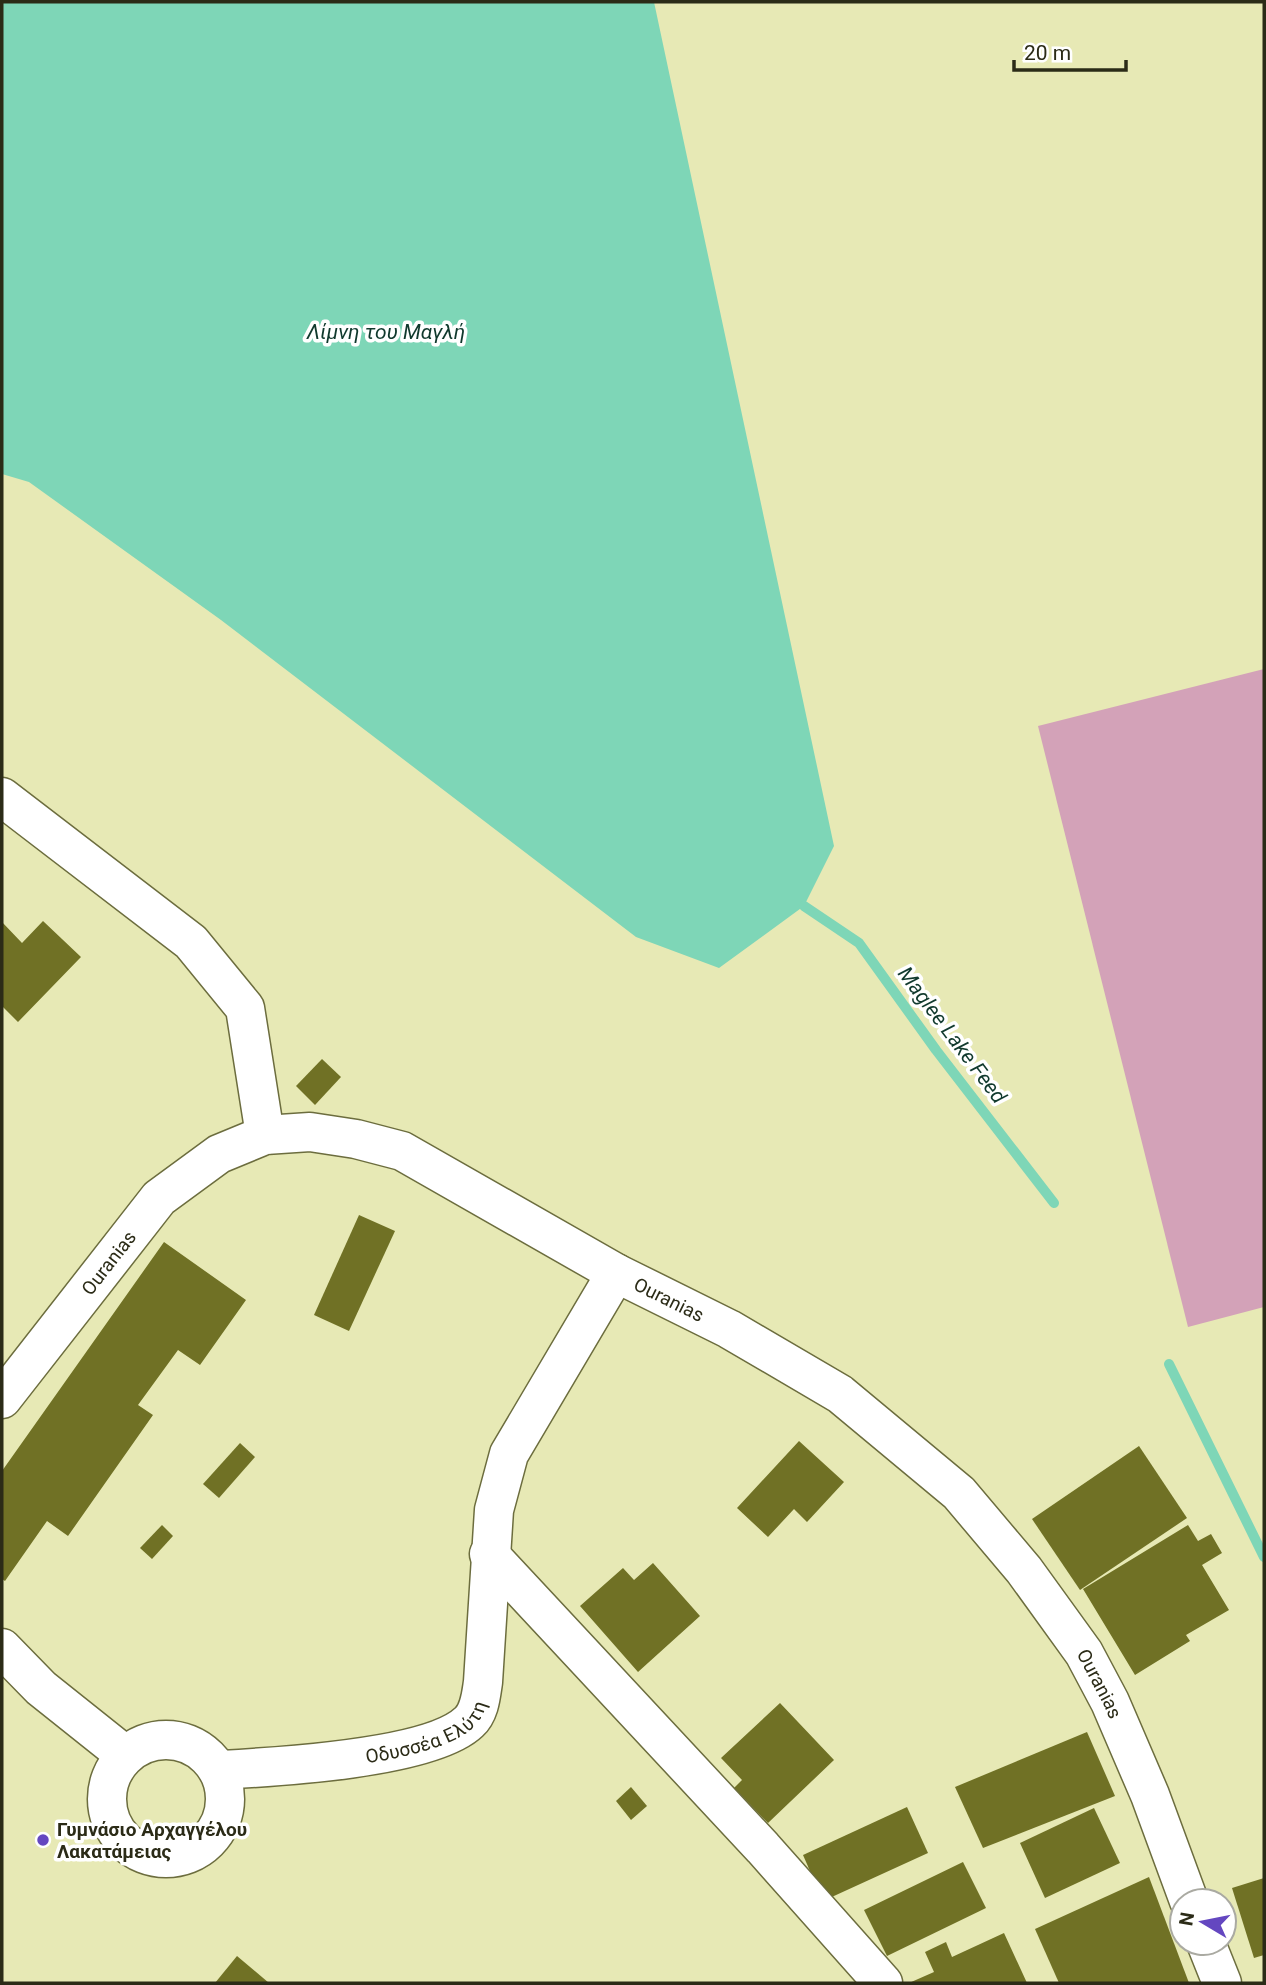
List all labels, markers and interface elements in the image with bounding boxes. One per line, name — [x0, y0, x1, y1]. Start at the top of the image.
scale bar — [1014, 28, 1126, 72]
text: 20 m — [1024, 41, 1071, 65]
water label: Λίμνη του Μαγλή — [306, 320, 465, 344]
water label: Maglee Lake Feed — [893, 962, 1011, 1108]
street label: Ouranias — [76, 1226, 141, 1299]
street label: Ouranias — [630, 1272, 708, 1326]
street label: Ouranias — [1072, 1645, 1127, 1722]
street label: Οδυσσέα Ελύτη — [364, 1698, 491, 1768]
place label: Γυμνάσιο Αρχαγγέλου Λακατάμειας — [57, 1818, 247, 1863]
marker: Γυμνάσιο Αρχαγγέλου Λακατάμειας — [35, 1832, 51, 1848]
north arrow — [1168, 1887, 1238, 1957]
text: N — [1174, 1911, 1199, 1928]

